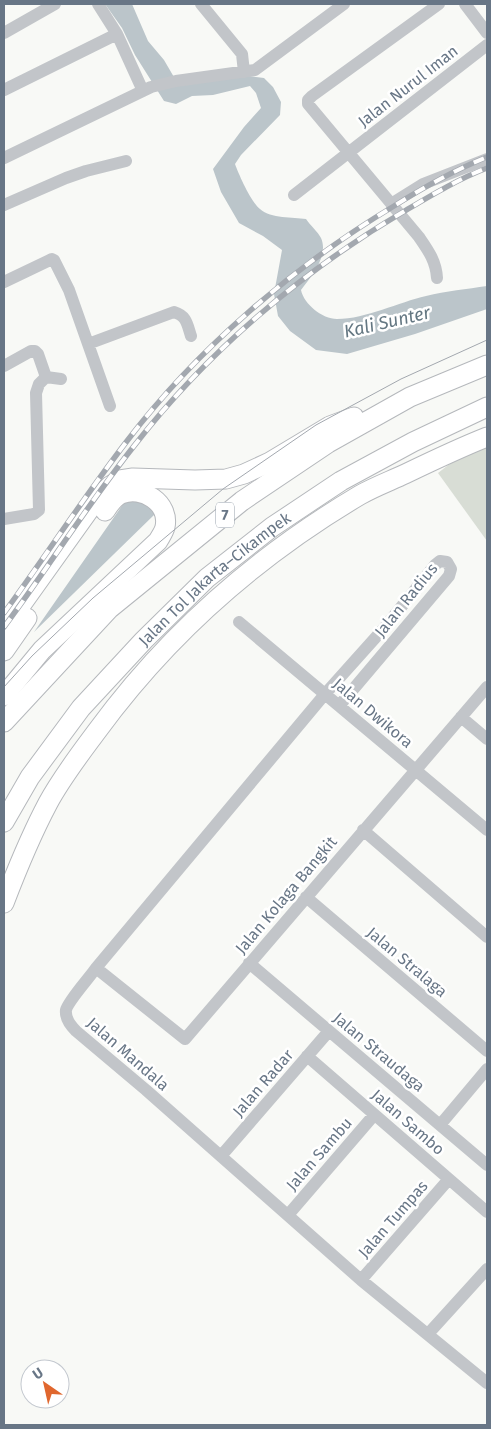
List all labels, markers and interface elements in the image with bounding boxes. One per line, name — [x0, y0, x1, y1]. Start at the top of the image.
street label: Jalan Nurul Iman — [354, 41, 462, 131]
water label: Kali Sunter — [342, 301, 433, 343]
road number: 7 — [216, 502, 234, 528]
street label: Jalan Tol Jakarta–Cikampek — [134, 507, 295, 650]
street label: Jalan Radius — [370, 559, 442, 641]
street label: Jalan Dwikora — [329, 674, 417, 752]
street label: Jalan Kolaga Bangkit — [231, 832, 341, 958]
street label: Jalan Stralaga — [363, 923, 451, 1001]
street label: Jalan Straudaga — [329, 1008, 429, 1096]
street label: Jalan Mandala — [83, 1013, 173, 1095]
street label: Jalan Radar — [229, 1045, 298, 1121]
street label: Jalan Sambo — [368, 1085, 448, 1159]
street label: Jalan Sambu — [282, 1114, 356, 1194]
street label: Jalan Tumpas — [354, 1176, 432, 1262]
north arrow — [20, 1359, 70, 1409]
text: U — [29, 1364, 47, 1383]

